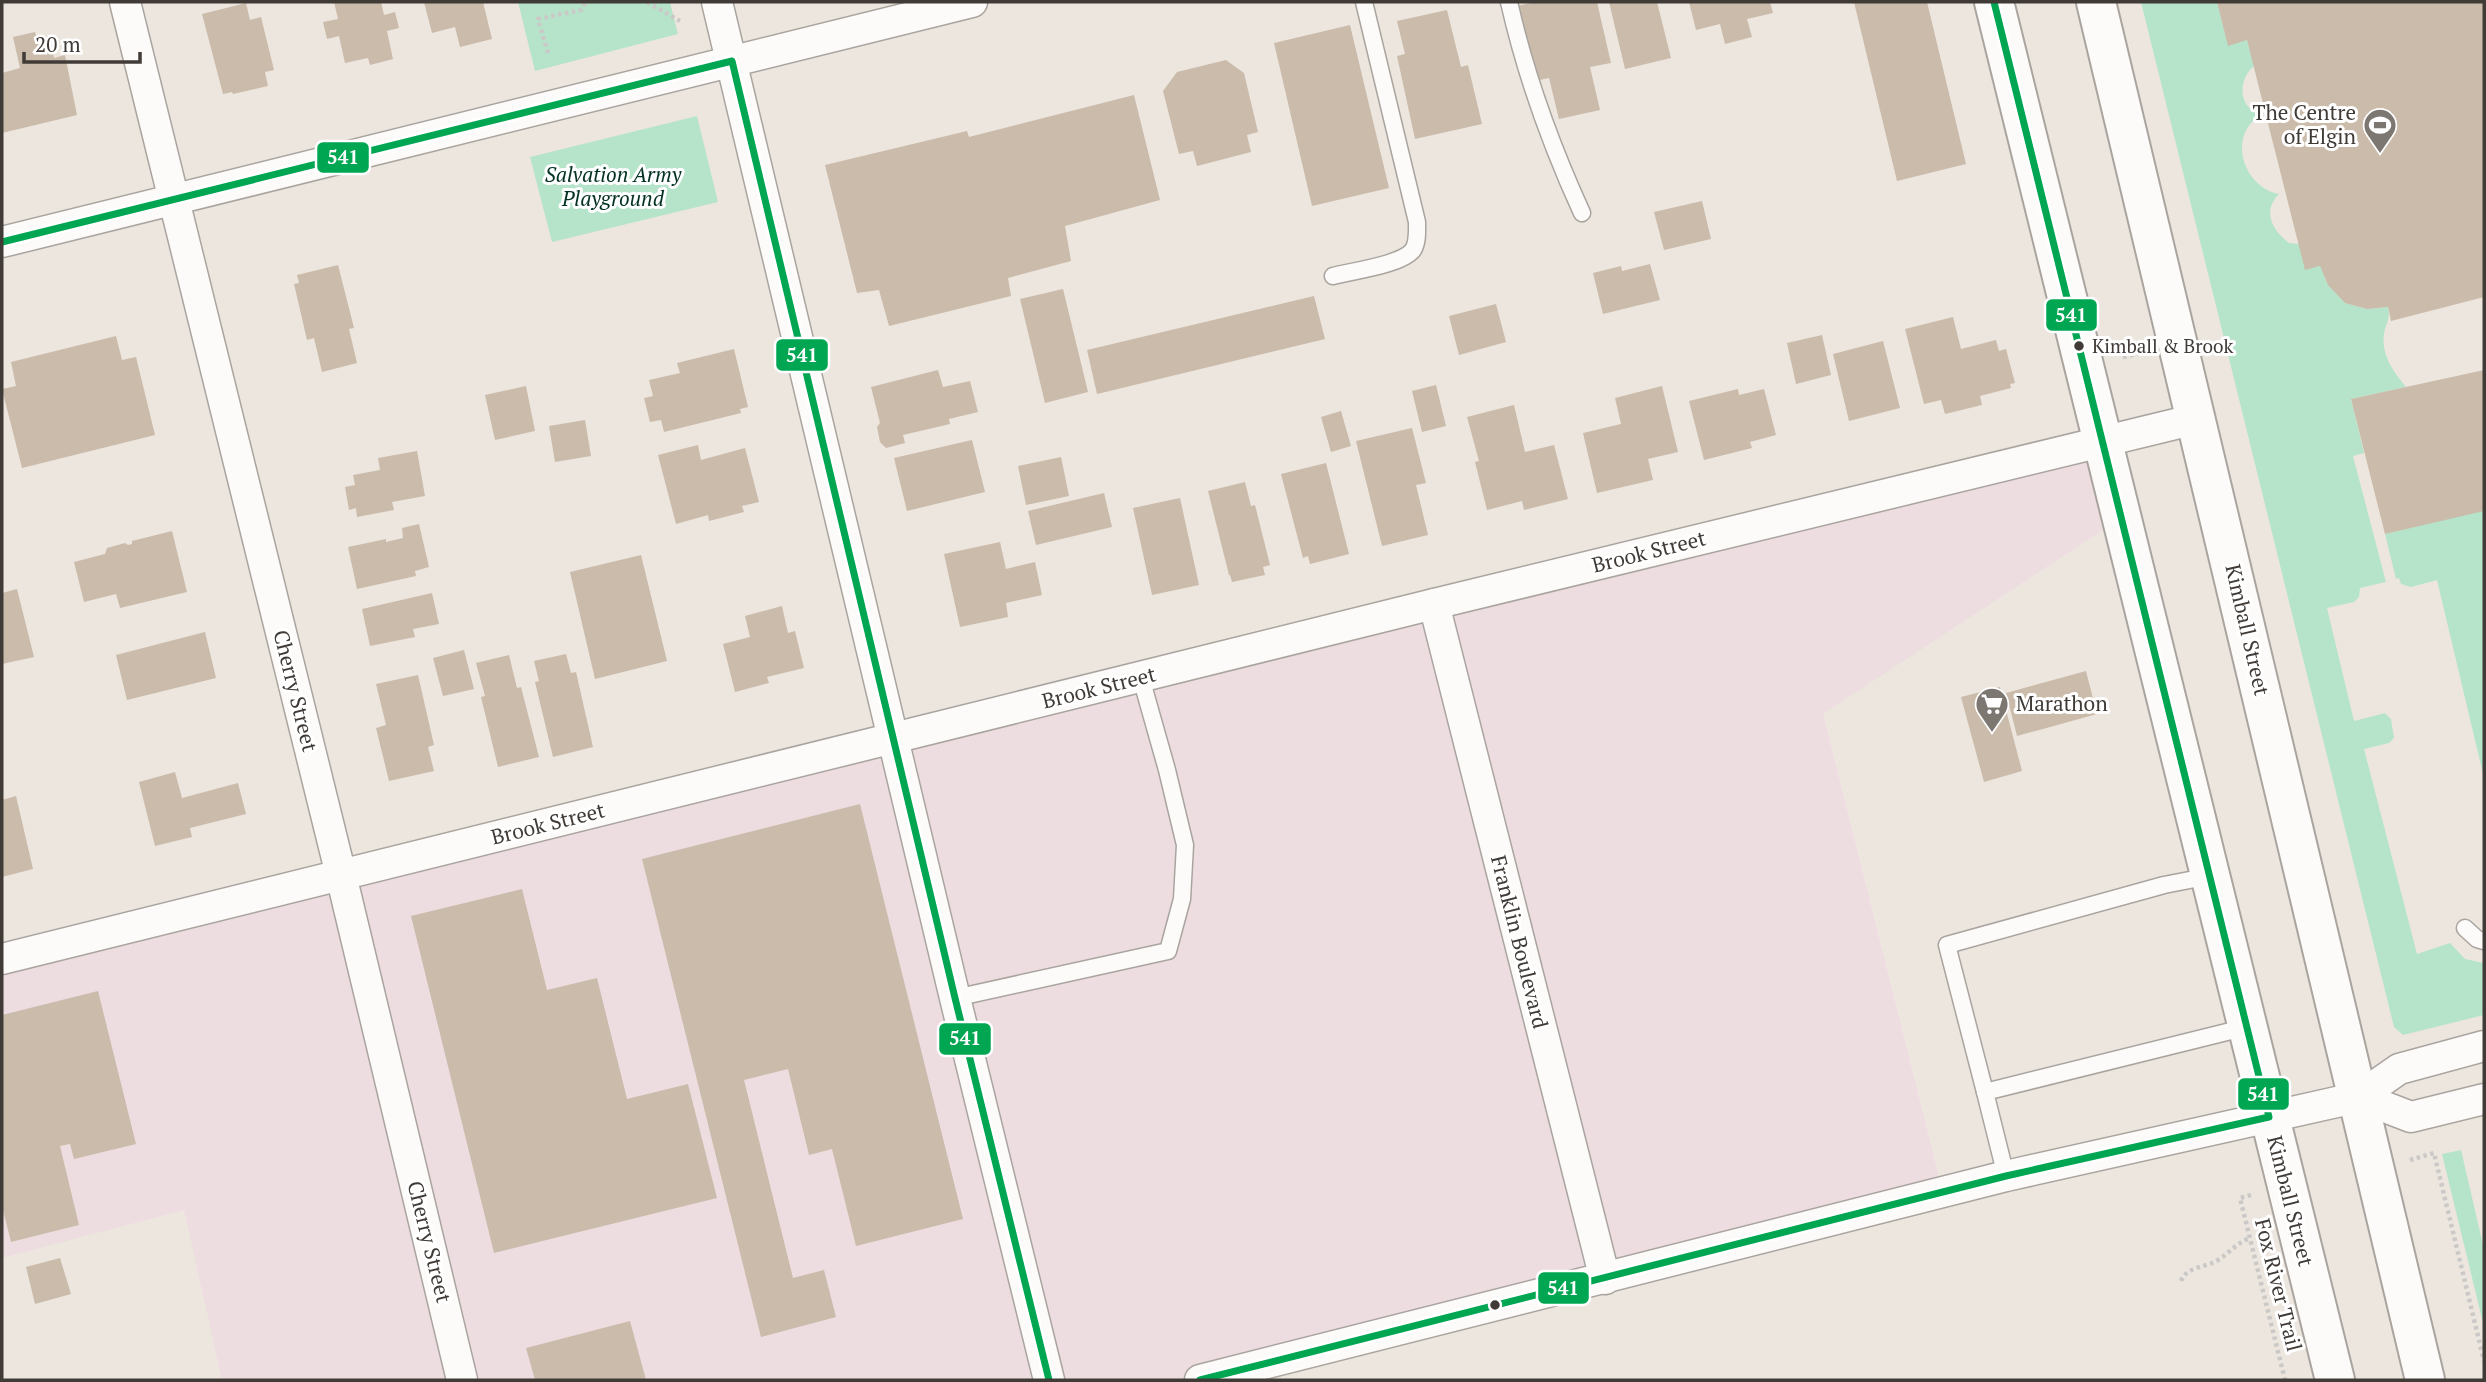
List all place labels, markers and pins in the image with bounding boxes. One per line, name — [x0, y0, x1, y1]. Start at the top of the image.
place label: The Centre of Elgin — [2253, 98, 2357, 150]
sports icon: The Centre of Elgin — [2361, 106, 2399, 155]
place label: Kimball & Brook — [2092, 333, 2234, 358]
marker: Kimball & Brook — [2072, 339, 2086, 353]
supermarket icon: Marathon — [1973, 685, 2011, 734]
place label: Marathon — [2016, 689, 2108, 717]
unlabelled marker — [1488, 1298, 1502, 1312]

